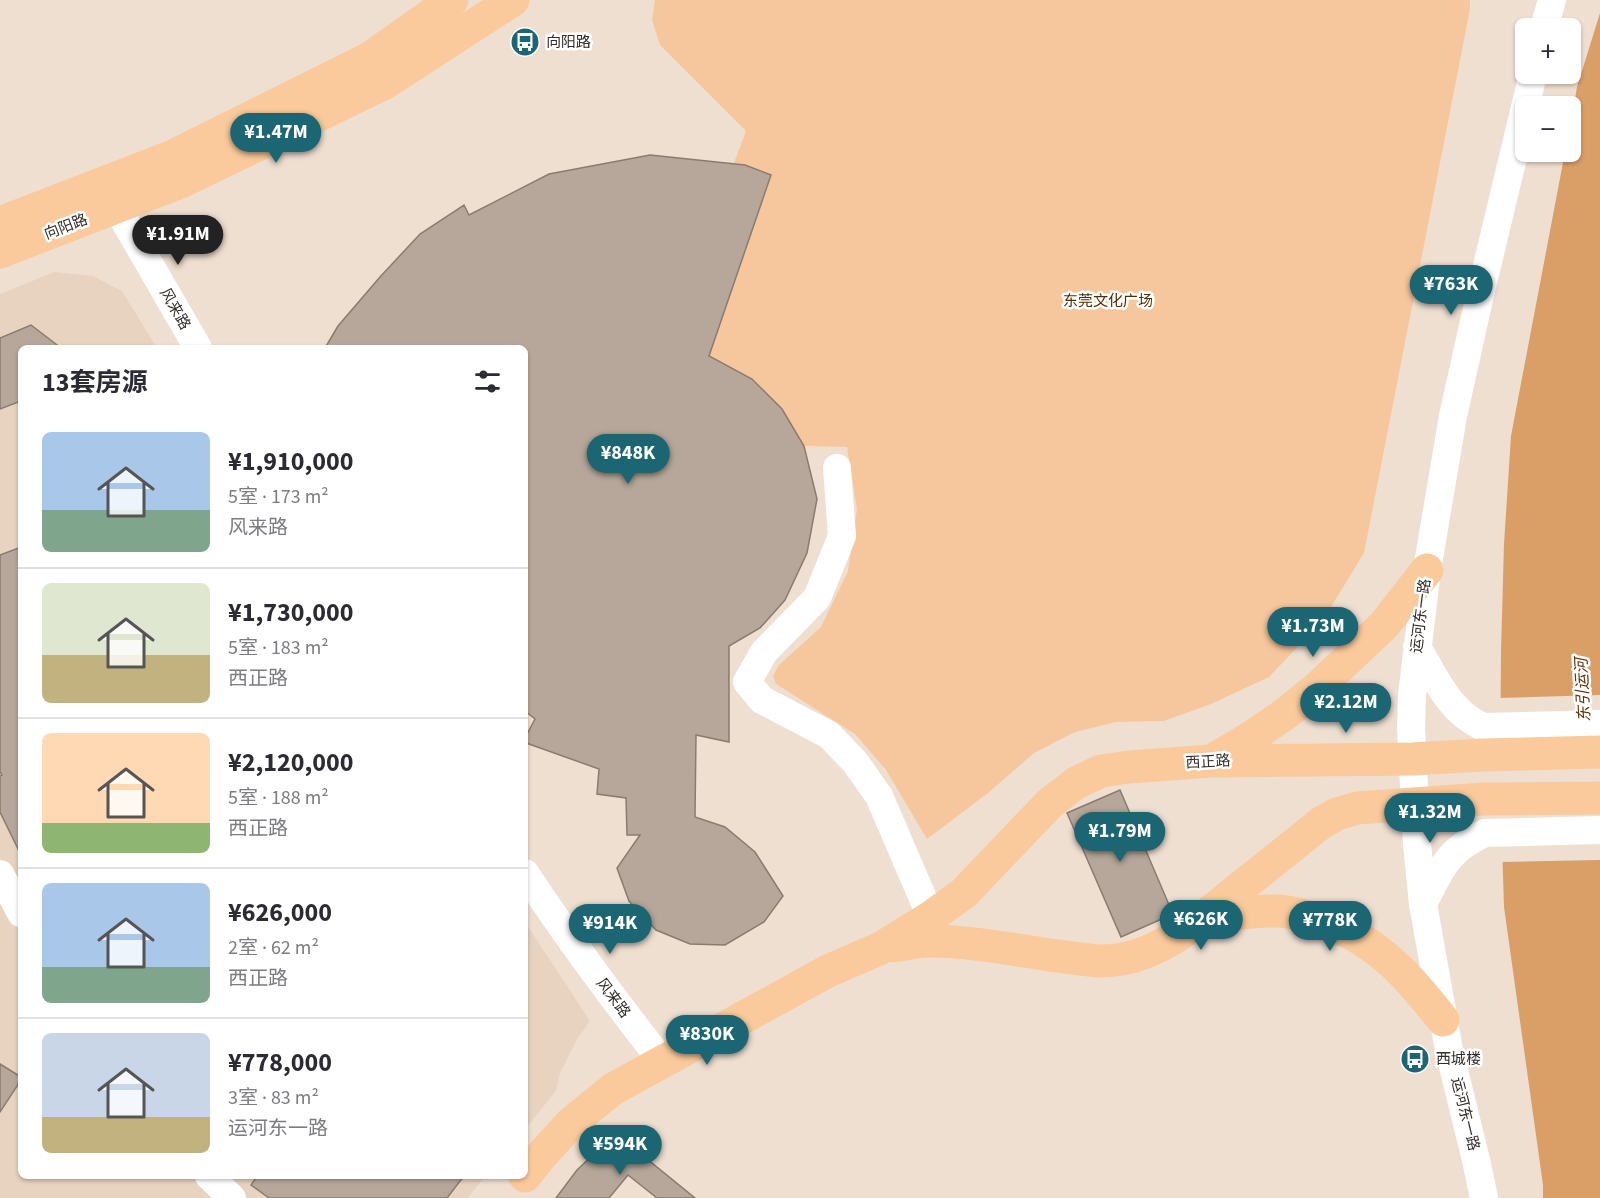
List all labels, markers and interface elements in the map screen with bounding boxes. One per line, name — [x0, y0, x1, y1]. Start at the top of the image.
map controls — [1515, 18, 1581, 162]
button: + — [1515, 18, 1581, 84]
bus stop icon: 向阳路 — [509, 26, 541, 58]
place label: 向阳路 — [546, 32, 591, 53]
button: − — [1515, 96, 1581, 162]
pin: ¥1.47M — [227, 113, 325, 164]
text: ¥1.47M — [244, 118, 308, 146]
street label: 向阳路 — [41, 209, 91, 245]
pin: ¥1.91M — [129, 215, 227, 266]
text: ¥1.91M — [146, 220, 210, 248]
pin: ¥763K — [1409, 265, 1493, 316]
text: ¥763K — [1424, 270, 1478, 298]
street label: 风来路 — [155, 284, 195, 334]
park label: 东莞文化广场 — [1063, 291, 1153, 312]
text: 13套房源 — [42, 364, 147, 401]
icon: filters — [471, 365, 504, 398]
pin: ¥848K — [586, 434, 670, 485]
text: ¥848K — [601, 439, 655, 467]
text: ¥1,910,000 — [228, 443, 353, 480]
icon: home — [90, 456, 162, 528]
text: 5室 · 173 m² — [228, 483, 329, 511]
text: 风来路 — [228, 514, 288, 542]
street label: 运河东一路 — [1406, 577, 1436, 655]
text: ¥1,730,000 — [228, 594, 353, 631]
icon: home — [90, 607, 162, 679]
pin: ¥1.73M — [1264, 607, 1362, 658]
text: ¥1.73M — [1281, 612, 1345, 640]
text: 5室 · 183 m² — [228, 634, 329, 662]
water label: 东引运河 — [1570, 654, 1596, 723]
text: 西正路 — [228, 665, 288, 693]
pin: ¥2.12M — [1297, 683, 1395, 734]
text: ¥2.12M — [1314, 688, 1378, 716]
text: ¥2,120,000 — [228, 744, 353, 781]
street label: 西正路 — [1185, 750, 1231, 774]
icon: home — [90, 757, 162, 829]
text: 5室 · 188 m² — [228, 784, 329, 812]
pin: ¥1.32M — [1381, 793, 1479, 844]
text: ¥1.32M — [1398, 798, 1462, 826]
pin: ¥1.79M — [1071, 812, 1169, 863]
text: 西正路 — [228, 815, 288, 843]
text: ¥1.79M — [1088, 817, 1152, 845]
text: ¥626,000 — [228, 894, 332, 931]
pin: ¥626K — [1159, 900, 1243, 951]
pin: ¥778K — [1288, 901, 1372, 952]
pin: ¥914K — [568, 904, 652, 955]
text: ¥626K — [1174, 905, 1228, 933]
text: ¥778K — [1303, 906, 1357, 934]
icon: home — [90, 907, 162, 979]
text: ¥914K — [583, 909, 637, 937]
text: 2室 · 62 m² — [228, 934, 319, 962]
text: 西正路 — [228, 965, 288, 993]
street label: 风来路 — [591, 974, 635, 1022]
pin: ¥830K — [665, 1015, 749, 1066]
text: ¥830K — [680, 1020, 734, 1048]
bus stop icon: 西城楼 — [1399, 1043, 1431, 1075]
text: ¥778,000 — [228, 1044, 332, 1081]
place label: 西城楼 — [1436, 1049, 1481, 1070]
icon: home — [90, 1057, 162, 1129]
street label: 运河东一路 — [1446, 1075, 1484, 1153]
text: 3室 · 83 m² — [228, 1084, 319, 1112]
text: 运河东一路 — [228, 1115, 328, 1143]
pin: ¥594K — [578, 1125, 662, 1176]
text: ¥594K — [593, 1130, 647, 1158]

